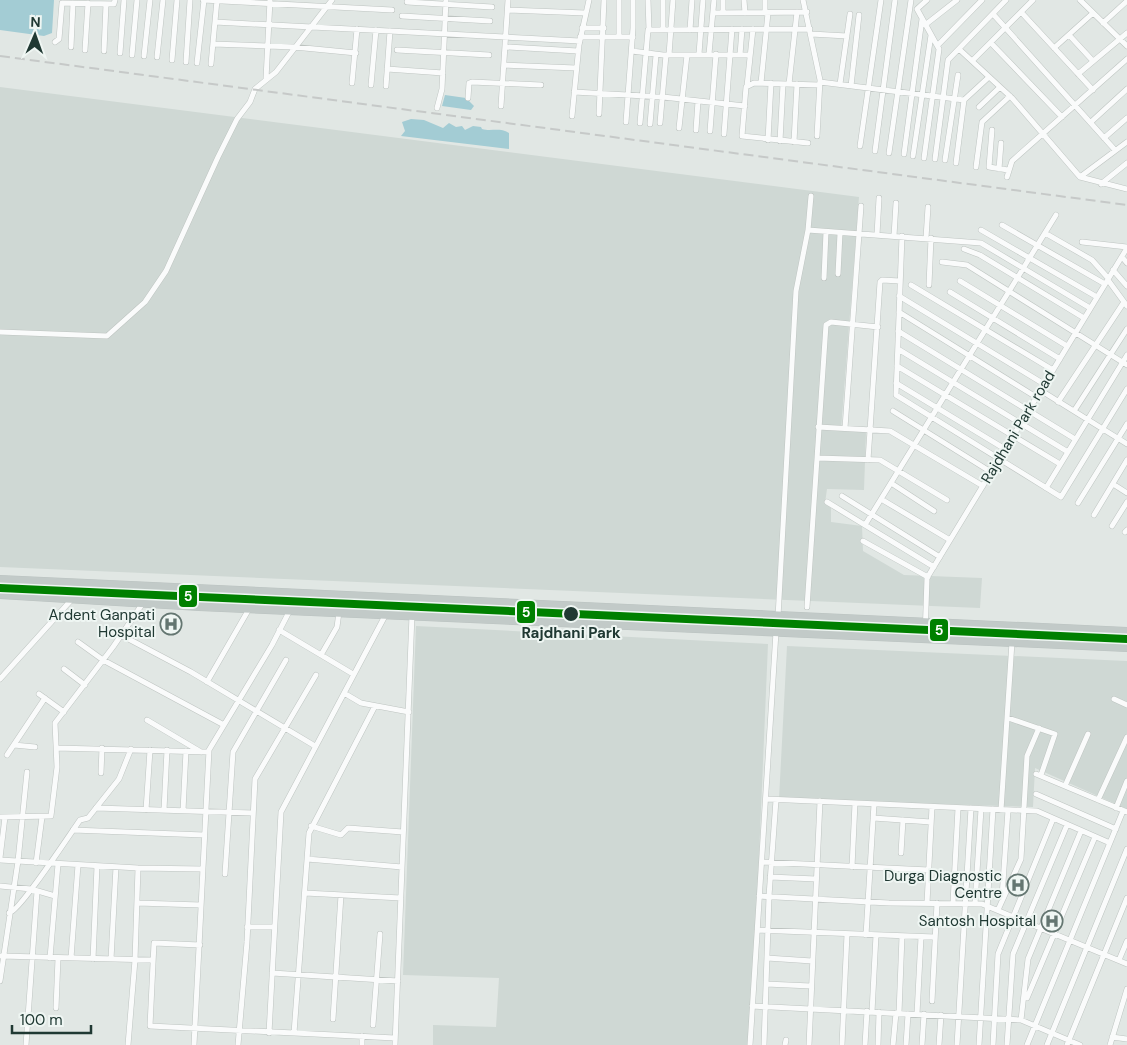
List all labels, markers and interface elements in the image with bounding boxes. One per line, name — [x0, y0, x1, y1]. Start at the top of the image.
north arrow — [10, 10, 60, 60]
text: N — [30, 13, 41, 31]
street label: Rajdhani Park road — [976, 367, 1060, 487]
line badge: 5 — [178, 584, 198, 608]
text: 5 — [184, 587, 192, 605]
line badge: 5 — [516, 600, 536, 624]
text: 5 — [522, 603, 530, 621]
place label: Ardent Ganpati Hospital — [48, 605, 155, 642]
marker: Rajdhani Park — [562, 605, 580, 623]
hospital icon: Ardent Ganpati Hospital — [159, 612, 183, 636]
line badge: 5 — [929, 618, 949, 642]
text: 5 — [935, 621, 943, 639]
place label: Rajdhani Park — [521, 623, 621, 643]
place label: Durga Diagnostic Centre — [884, 866, 1002, 903]
hospital icon: Durga Diagnostic Centre — [1006, 873, 1030, 897]
hospital icon: Santosh Hospital — [1040, 909, 1064, 933]
place label: Santosh Hospital — [919, 911, 1036, 931]
scale bar — [12, 1002, 91, 1034]
text: 100 m — [20, 1010, 63, 1030]

